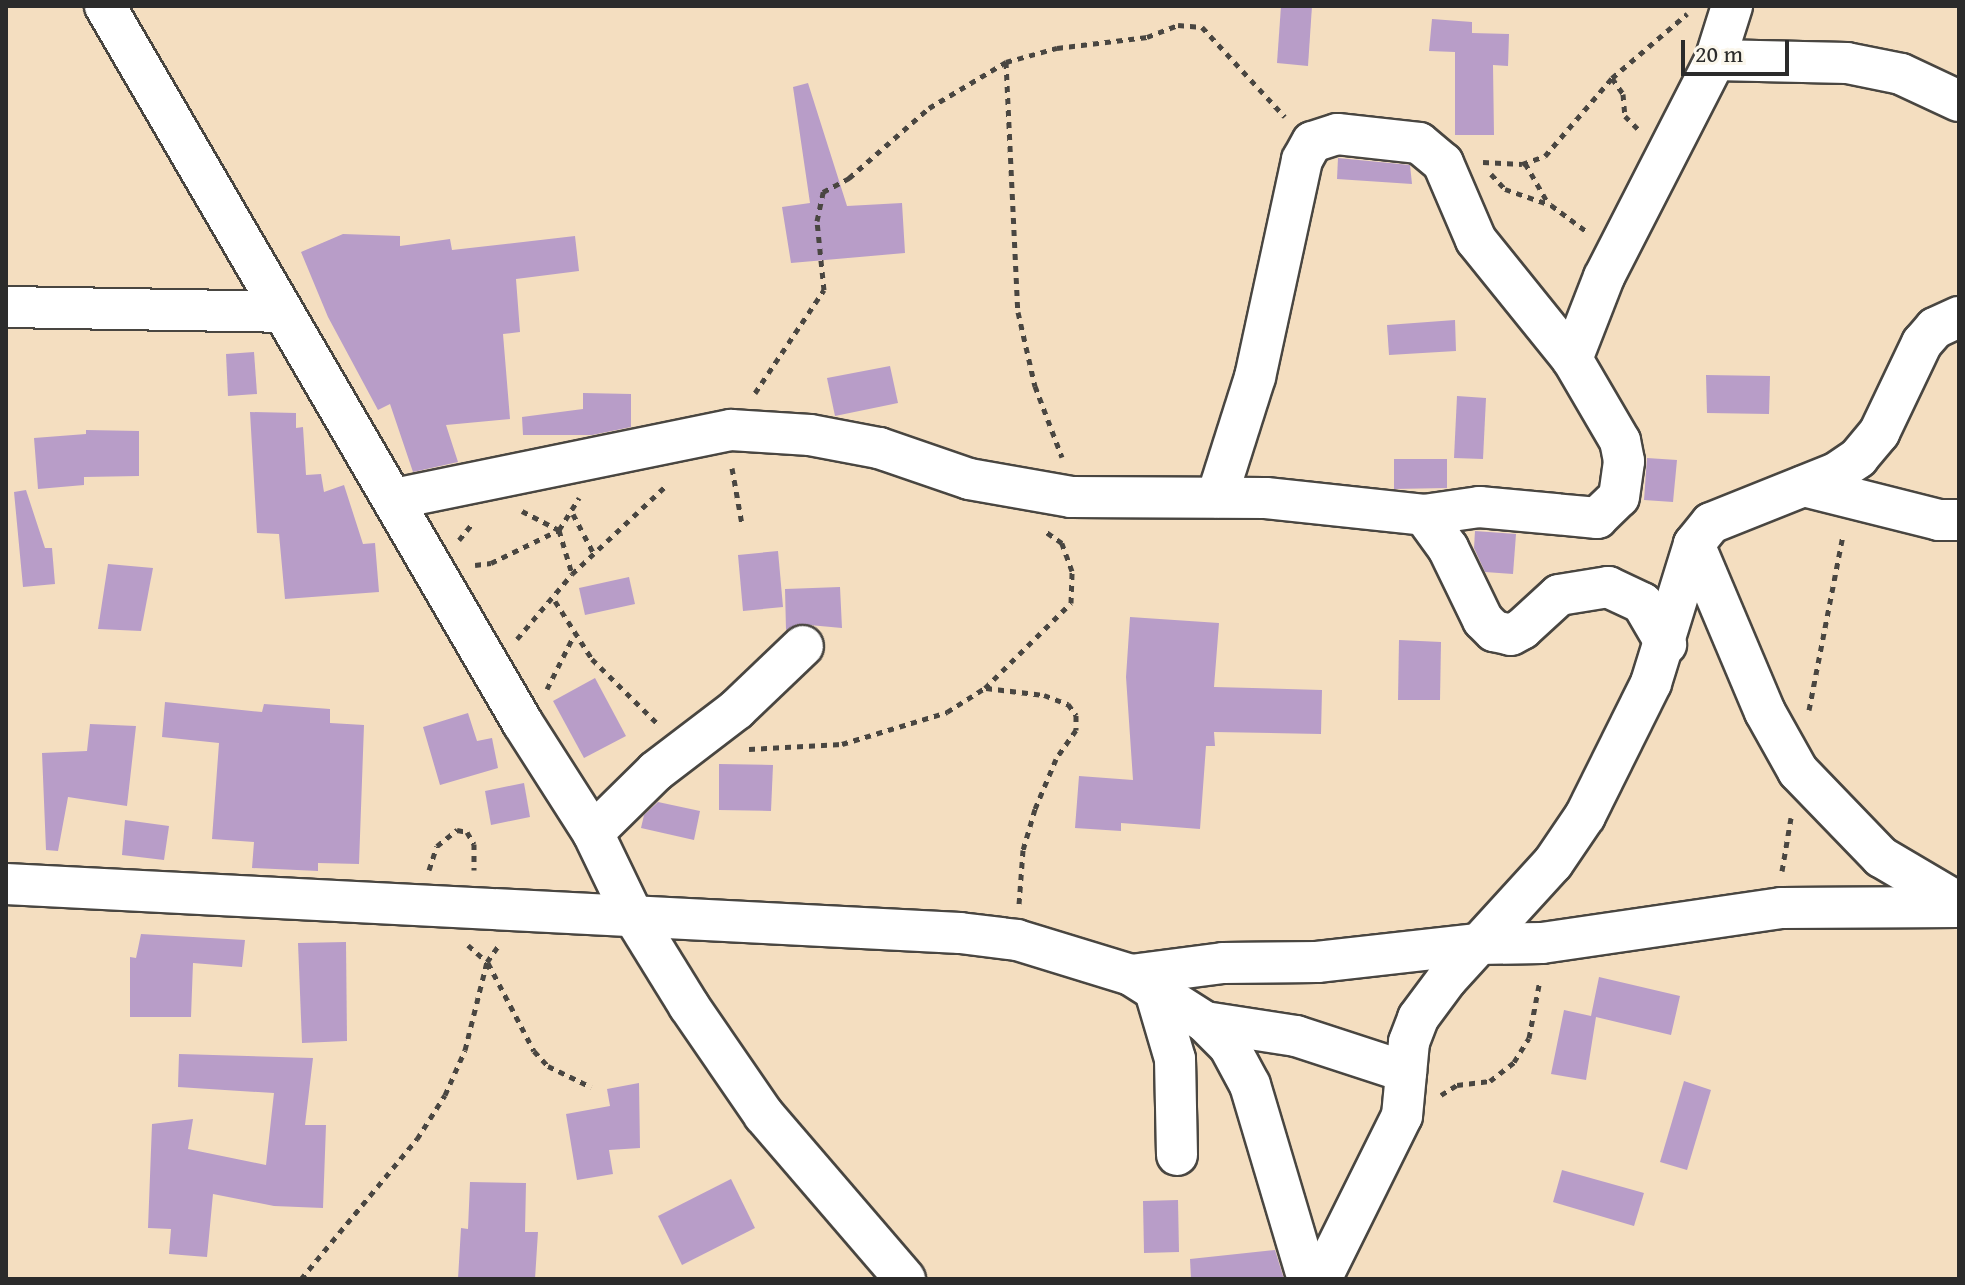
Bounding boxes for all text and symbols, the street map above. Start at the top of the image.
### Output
scale bar [1685,24,1793,74]
text: 20 m [1695,36,1743,71]

